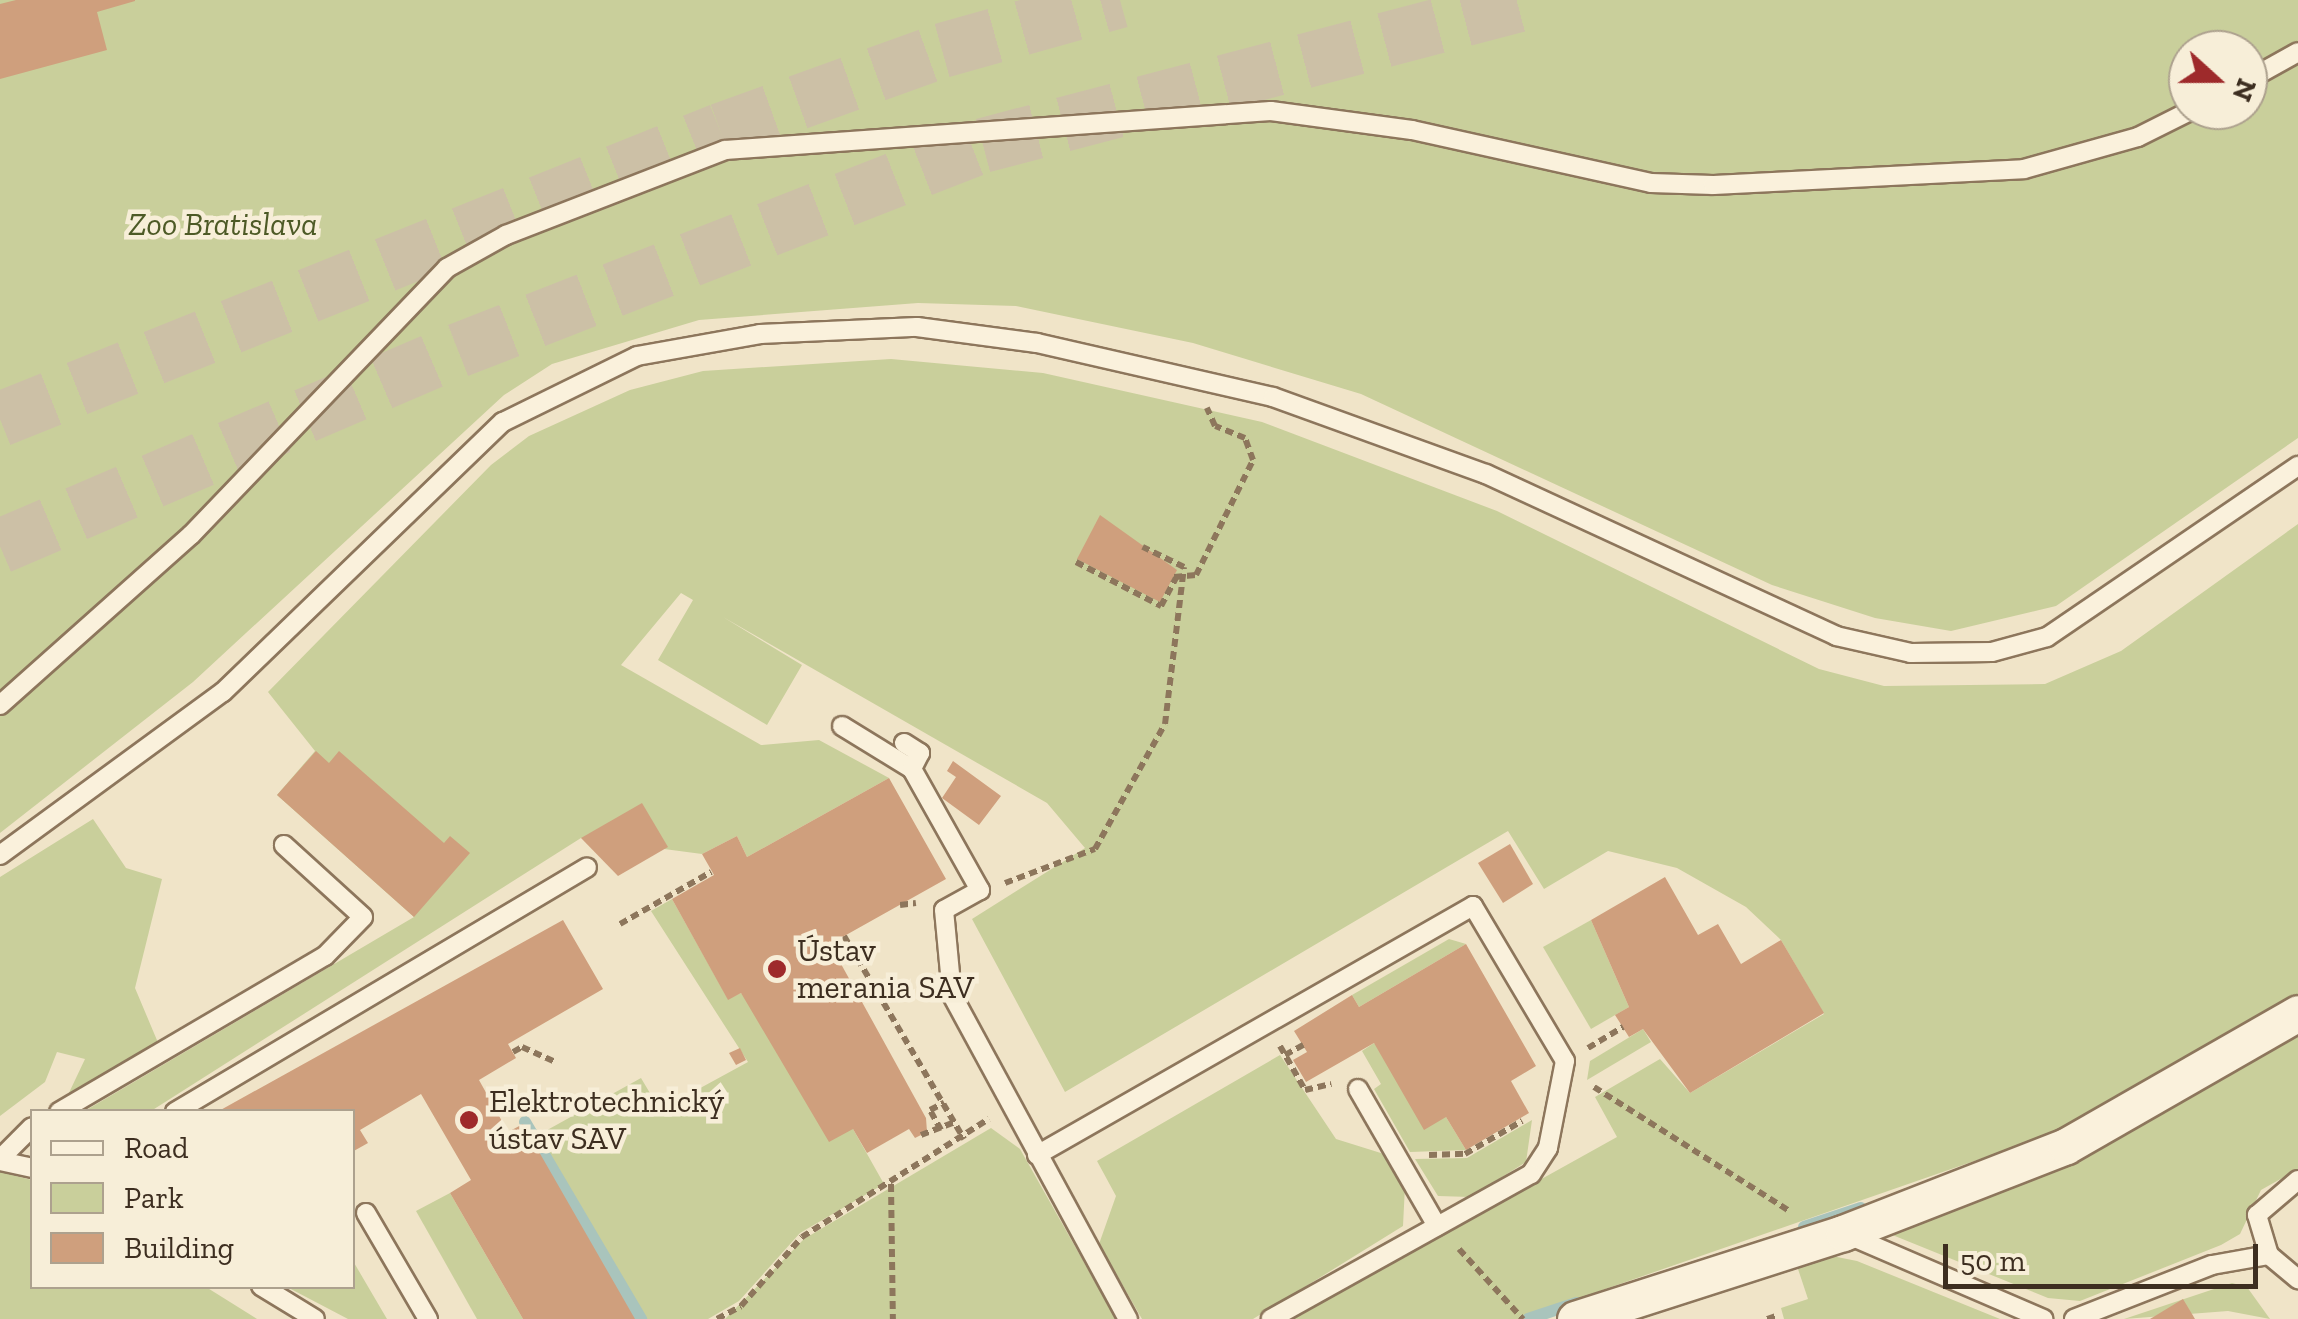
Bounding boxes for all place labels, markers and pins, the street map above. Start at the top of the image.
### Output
place label: Ústav merania SAV [797,932,974,1007]
marker: Ústav merania SAV [766,958,788,980]
place label: Elektrotechnický ústav SAV [489,1083,724,1158]
marker: Elektrotechnický ústav SAV [458,1109,480,1131]

